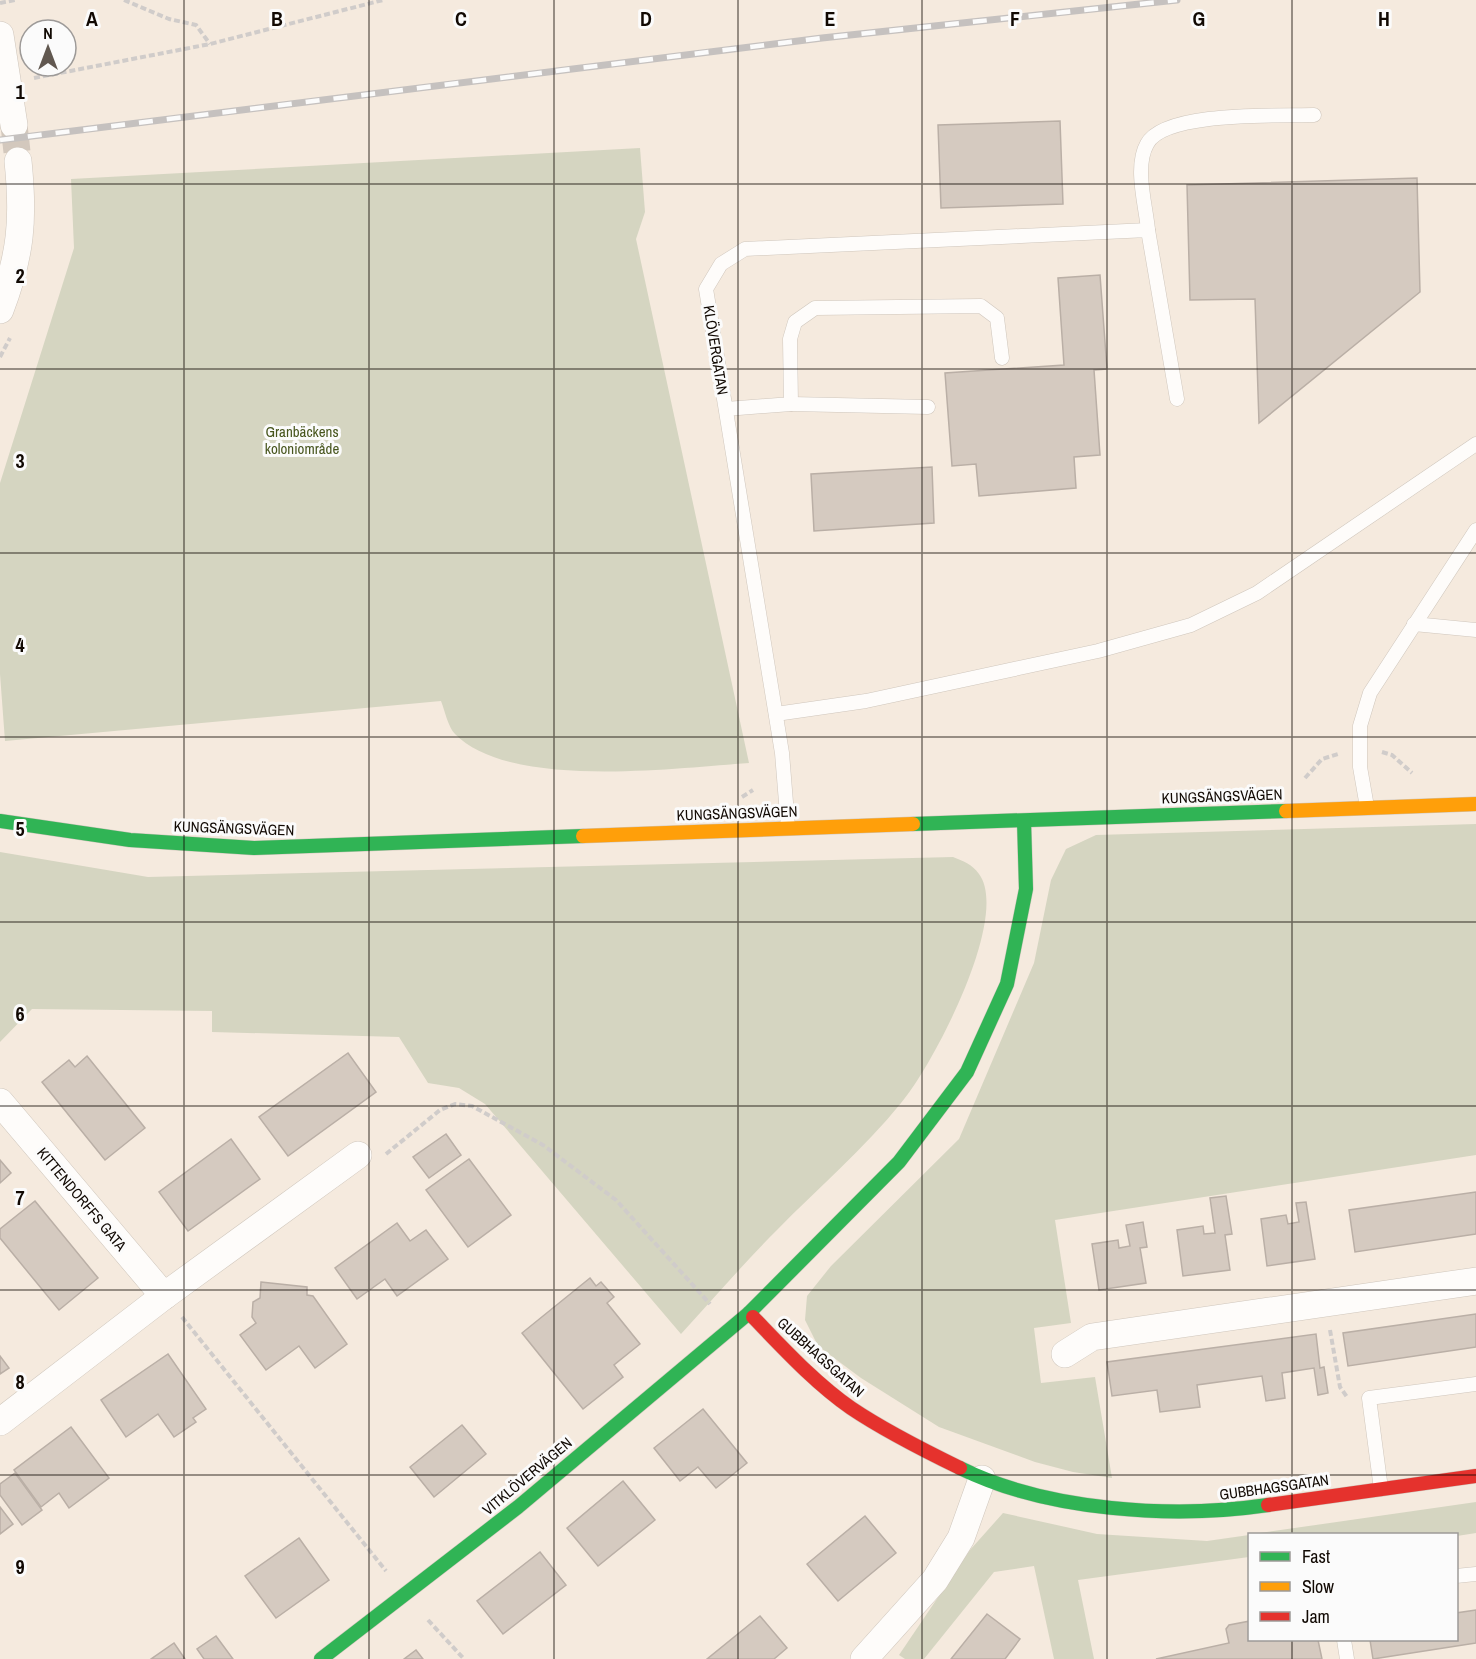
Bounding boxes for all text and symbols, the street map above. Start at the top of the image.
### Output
text: A [86,5,98,32]
text: B [271,5,283,32]
text: C [455,5,467,32]
text: D [640,5,652,32]
text: E [825,5,836,32]
text: F [1010,5,1020,32]
text: G [1193,5,1205,32]
text: H [1378,5,1390,32]
north arrow [18,18,78,78]
text: N [43,22,53,44]
text: 1 [15,78,25,105]
text: 2 [15,262,25,289]
street label: KLÖVERGATAN [699,304,733,396]
park label: Granbäckens koloniområde [265,421,339,459]
text: 3 [15,447,25,474]
text: 4 [15,631,25,658]
street label: KUNGSÄNGSVÄGEN [1161,783,1283,809]
street label: KUNGSÄNGSVÄGEN [676,800,798,826]
text: 5 [15,815,25,842]
street label: KUNGSÄNGSVÄGEN [173,815,295,841]
text: 6 [15,1000,25,1027]
street label: KITTENDORFFS GATA [32,1143,132,1256]
text: 7 [15,1184,25,1211]
street label: GUBBHAGSGATAN [773,1312,869,1402]
text: 8 [15,1368,25,1395]
street label: VITKLÖVERVÄGEN [478,1432,576,1520]
street label: GUBBHAGSGATAN [1218,1469,1330,1505]
legend [1248,1533,1458,1641]
text: Fast [1302,1544,1330,1569]
text: 9 [15,1553,25,1580]
text: Slow [1302,1574,1334,1599]
text: Jam [1302,1604,1330,1629]

